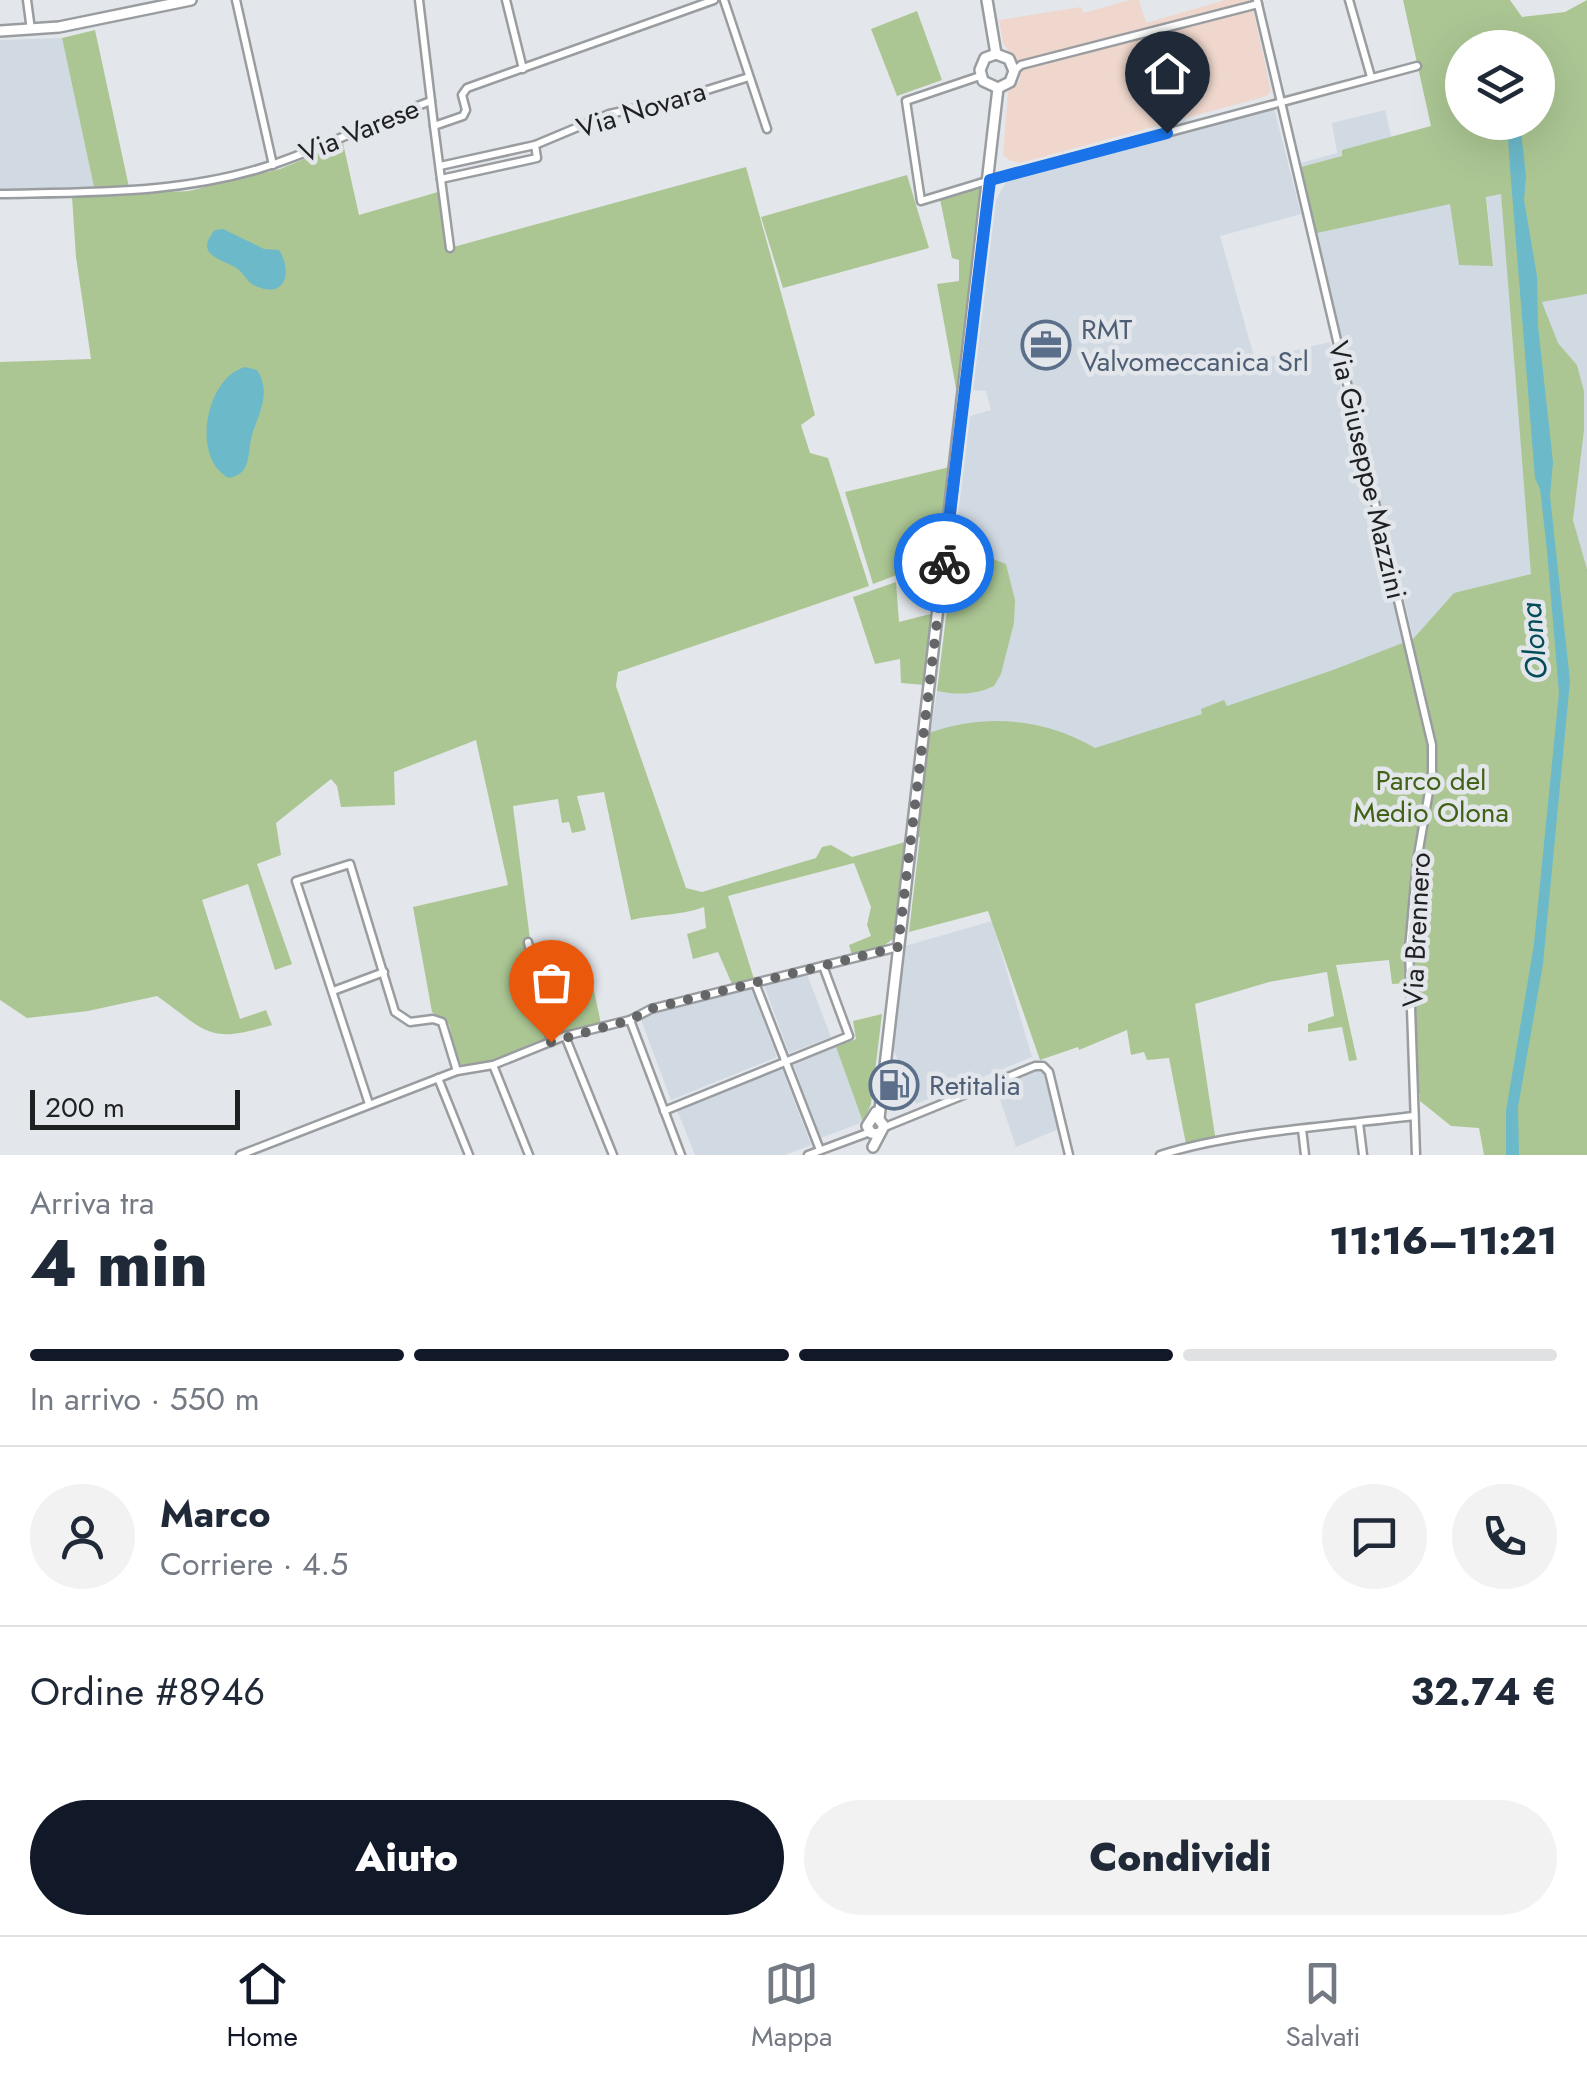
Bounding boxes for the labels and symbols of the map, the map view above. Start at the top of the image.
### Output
pin [1125,31,1210,134]
street label: Via Novara [572,70,711,149]
street label: Via Varese [293,88,425,173]
place label: RMT Valvomeccanica Srl [1081,309,1309,382]
office icon: RMT Valvomeccanica Srl [1020,319,1072,371]
street label: Via Giuseppe Mazzini [1318,337,1417,603]
courier [894,513,994,613]
water label: Olona [1509,600,1558,682]
park label: Parco del Medio Olona [1353,760,1509,833]
street label: Via Brennero [1392,851,1441,1009]
pin [509,940,594,1043]
fuel station icon: Retitalia [868,1059,920,1111]
place label: Retitalia [929,1065,1020,1106]
scale bar [30,1085,240,1130]

